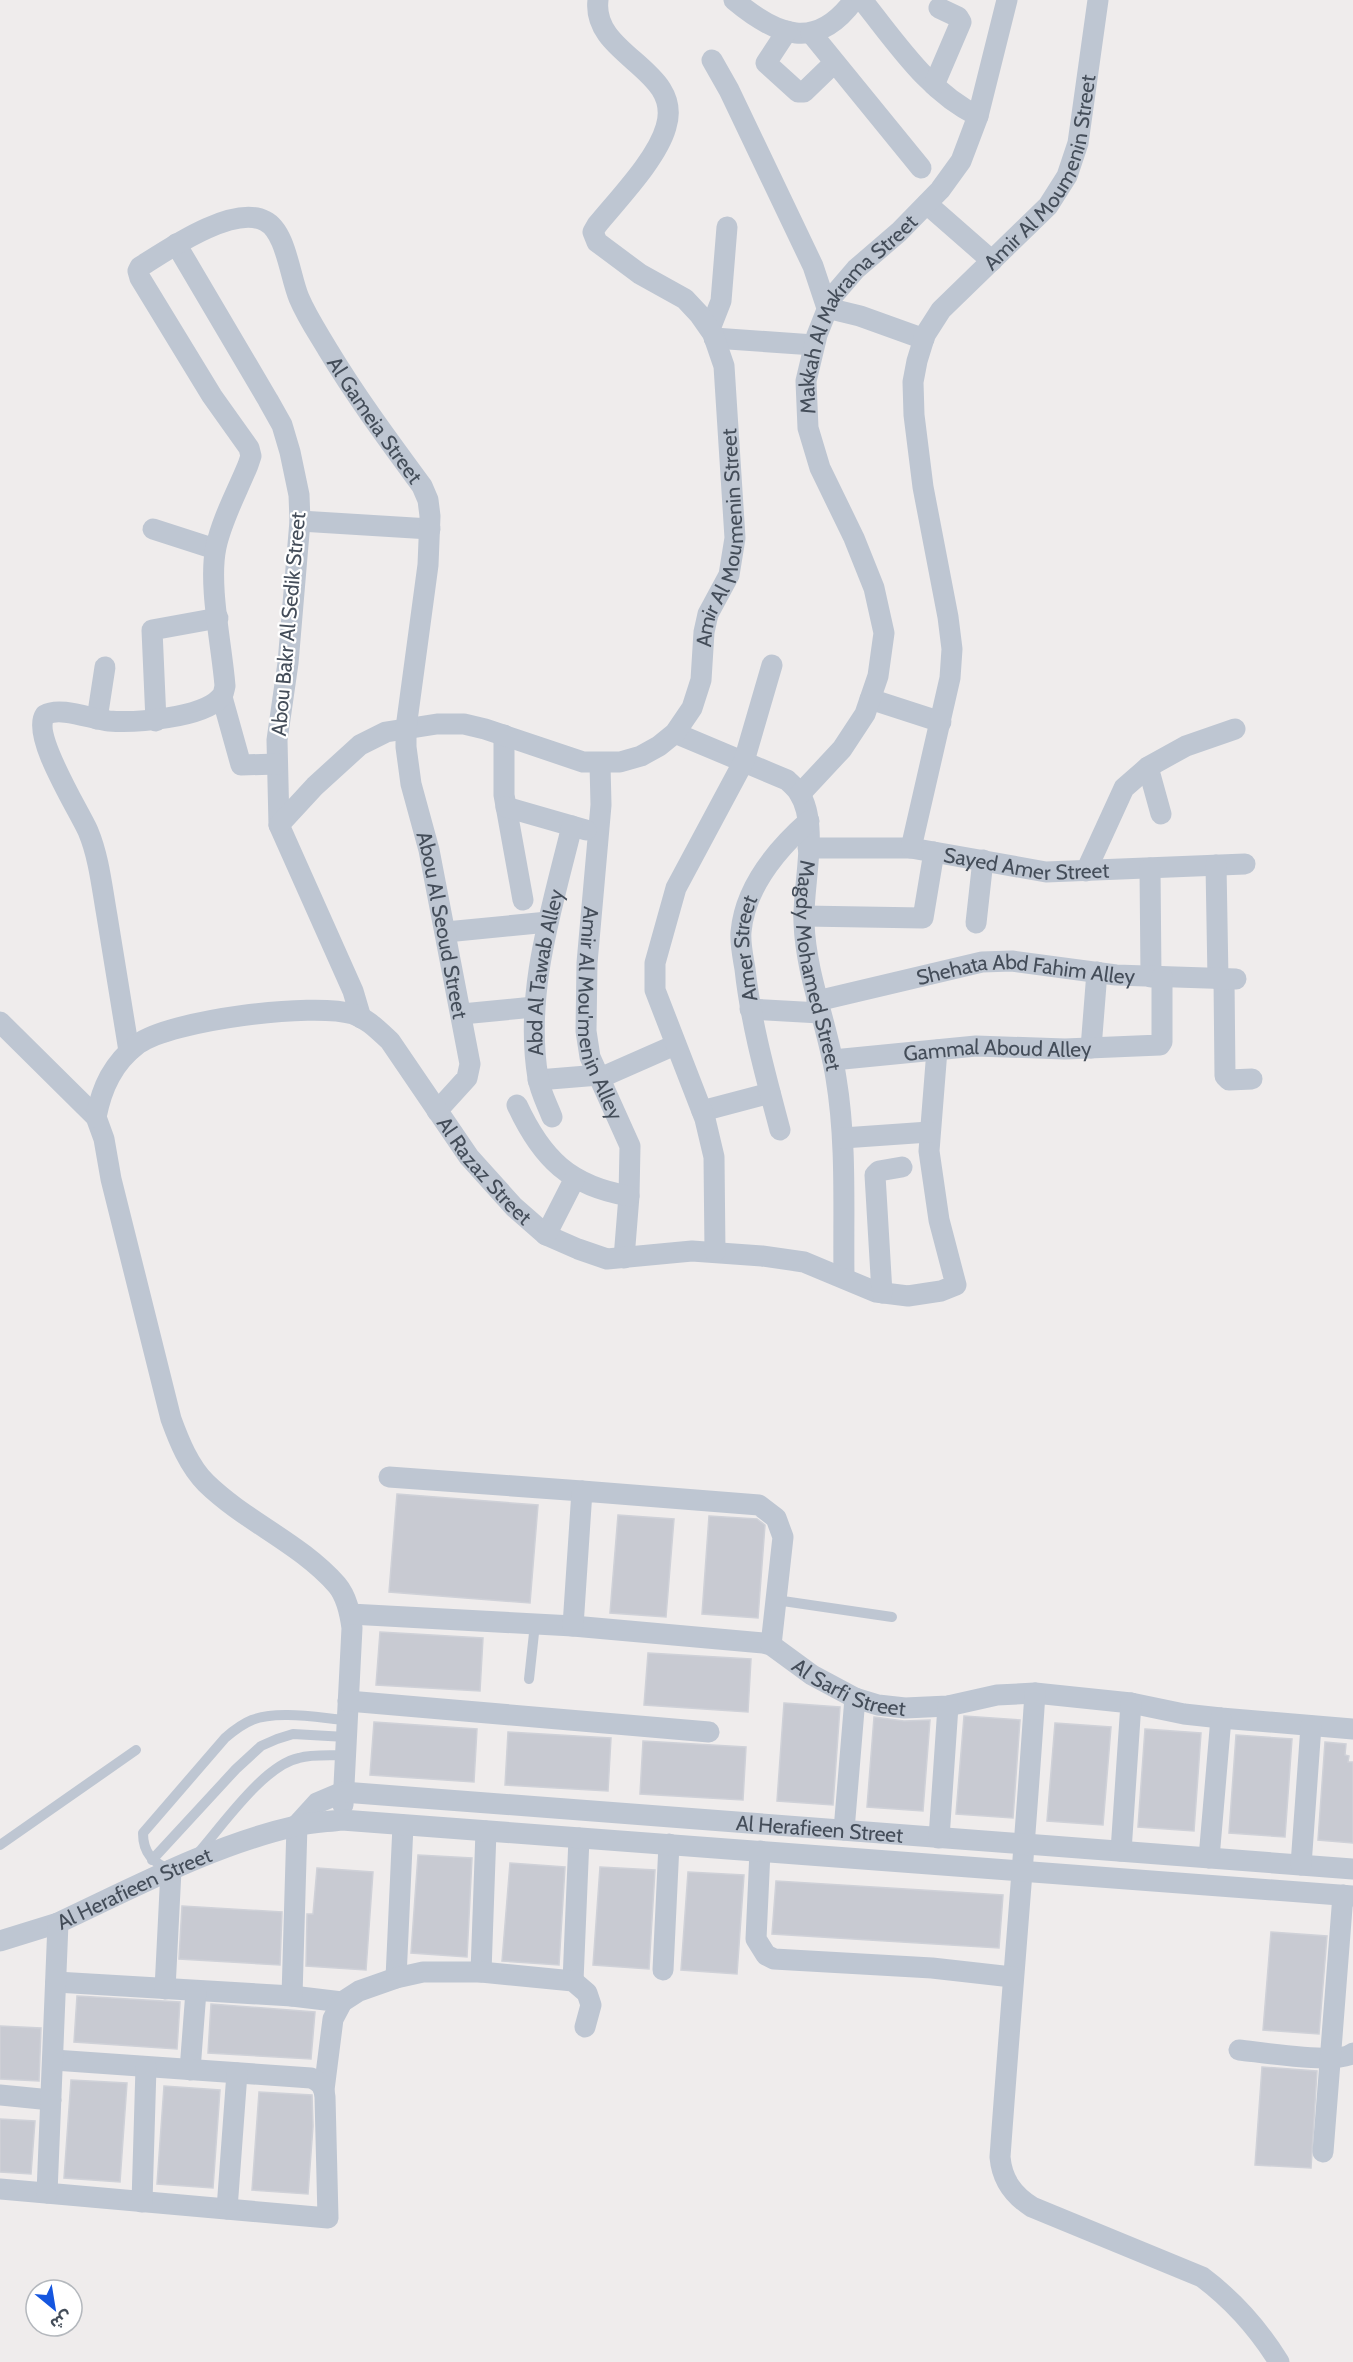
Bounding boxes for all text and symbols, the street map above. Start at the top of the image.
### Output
street label: Amir Al Moumenin Street [978,73,1100,275]
street label: Makkah Al Makrama Street [793,209,922,414]
street label: Al Gameia Street [322,352,428,488]
street label: Amir Al Moumenin Street [691,428,748,648]
street label: Abou Bakr Al Sedik Street [266,511,310,737]
street label: Abou Al Seoud Street [412,828,474,1021]
street label: Sayed Amer Street [942,842,1110,885]
street label: Magdy Mohamed Street [791,859,847,1073]
street label: Abd Al Tawab Alley [522,886,568,1057]
street label: Amer Street [728,891,762,1003]
street label: Amir Al Mou'menin Alley [573,905,629,1124]
street label: Shehata Abd Fahim Alley [914,948,1136,990]
street label: Gammal Aboud Alley [902,1033,1092,1066]
street label: Al Razaz Street [432,1111,537,1229]
street label: Al Sarfi Street [788,1653,907,1721]
street label: Al Herafieen Street [735,1809,904,1847]
street label: Al Herafieen Street [53,1842,215,1934]
north arrow [24,2278,84,2338]
text: ش [47,2307,75,2334]

